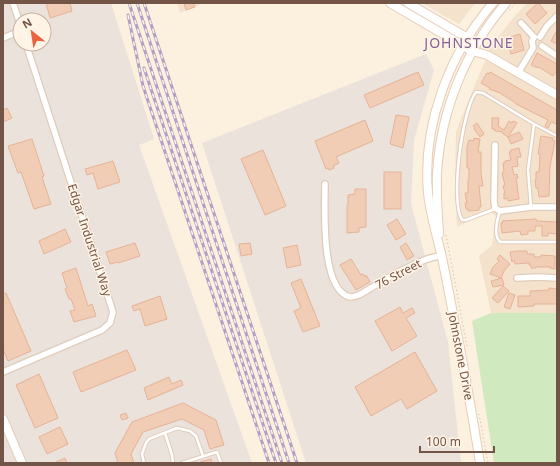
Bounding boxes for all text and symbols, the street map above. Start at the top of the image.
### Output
north arrow [12,12,52,52]
text: N [19,14,34,32]
district label: JOHNSTONE [422,33,514,52]
street label: Edgar Industrial Way [64,182,116,299]
street label: 76 Street [372,254,425,293]
street label: Johnstone Drive [444,309,478,402]
scale bar [420,428,494,454]
text: 100 m [426,433,461,450]

